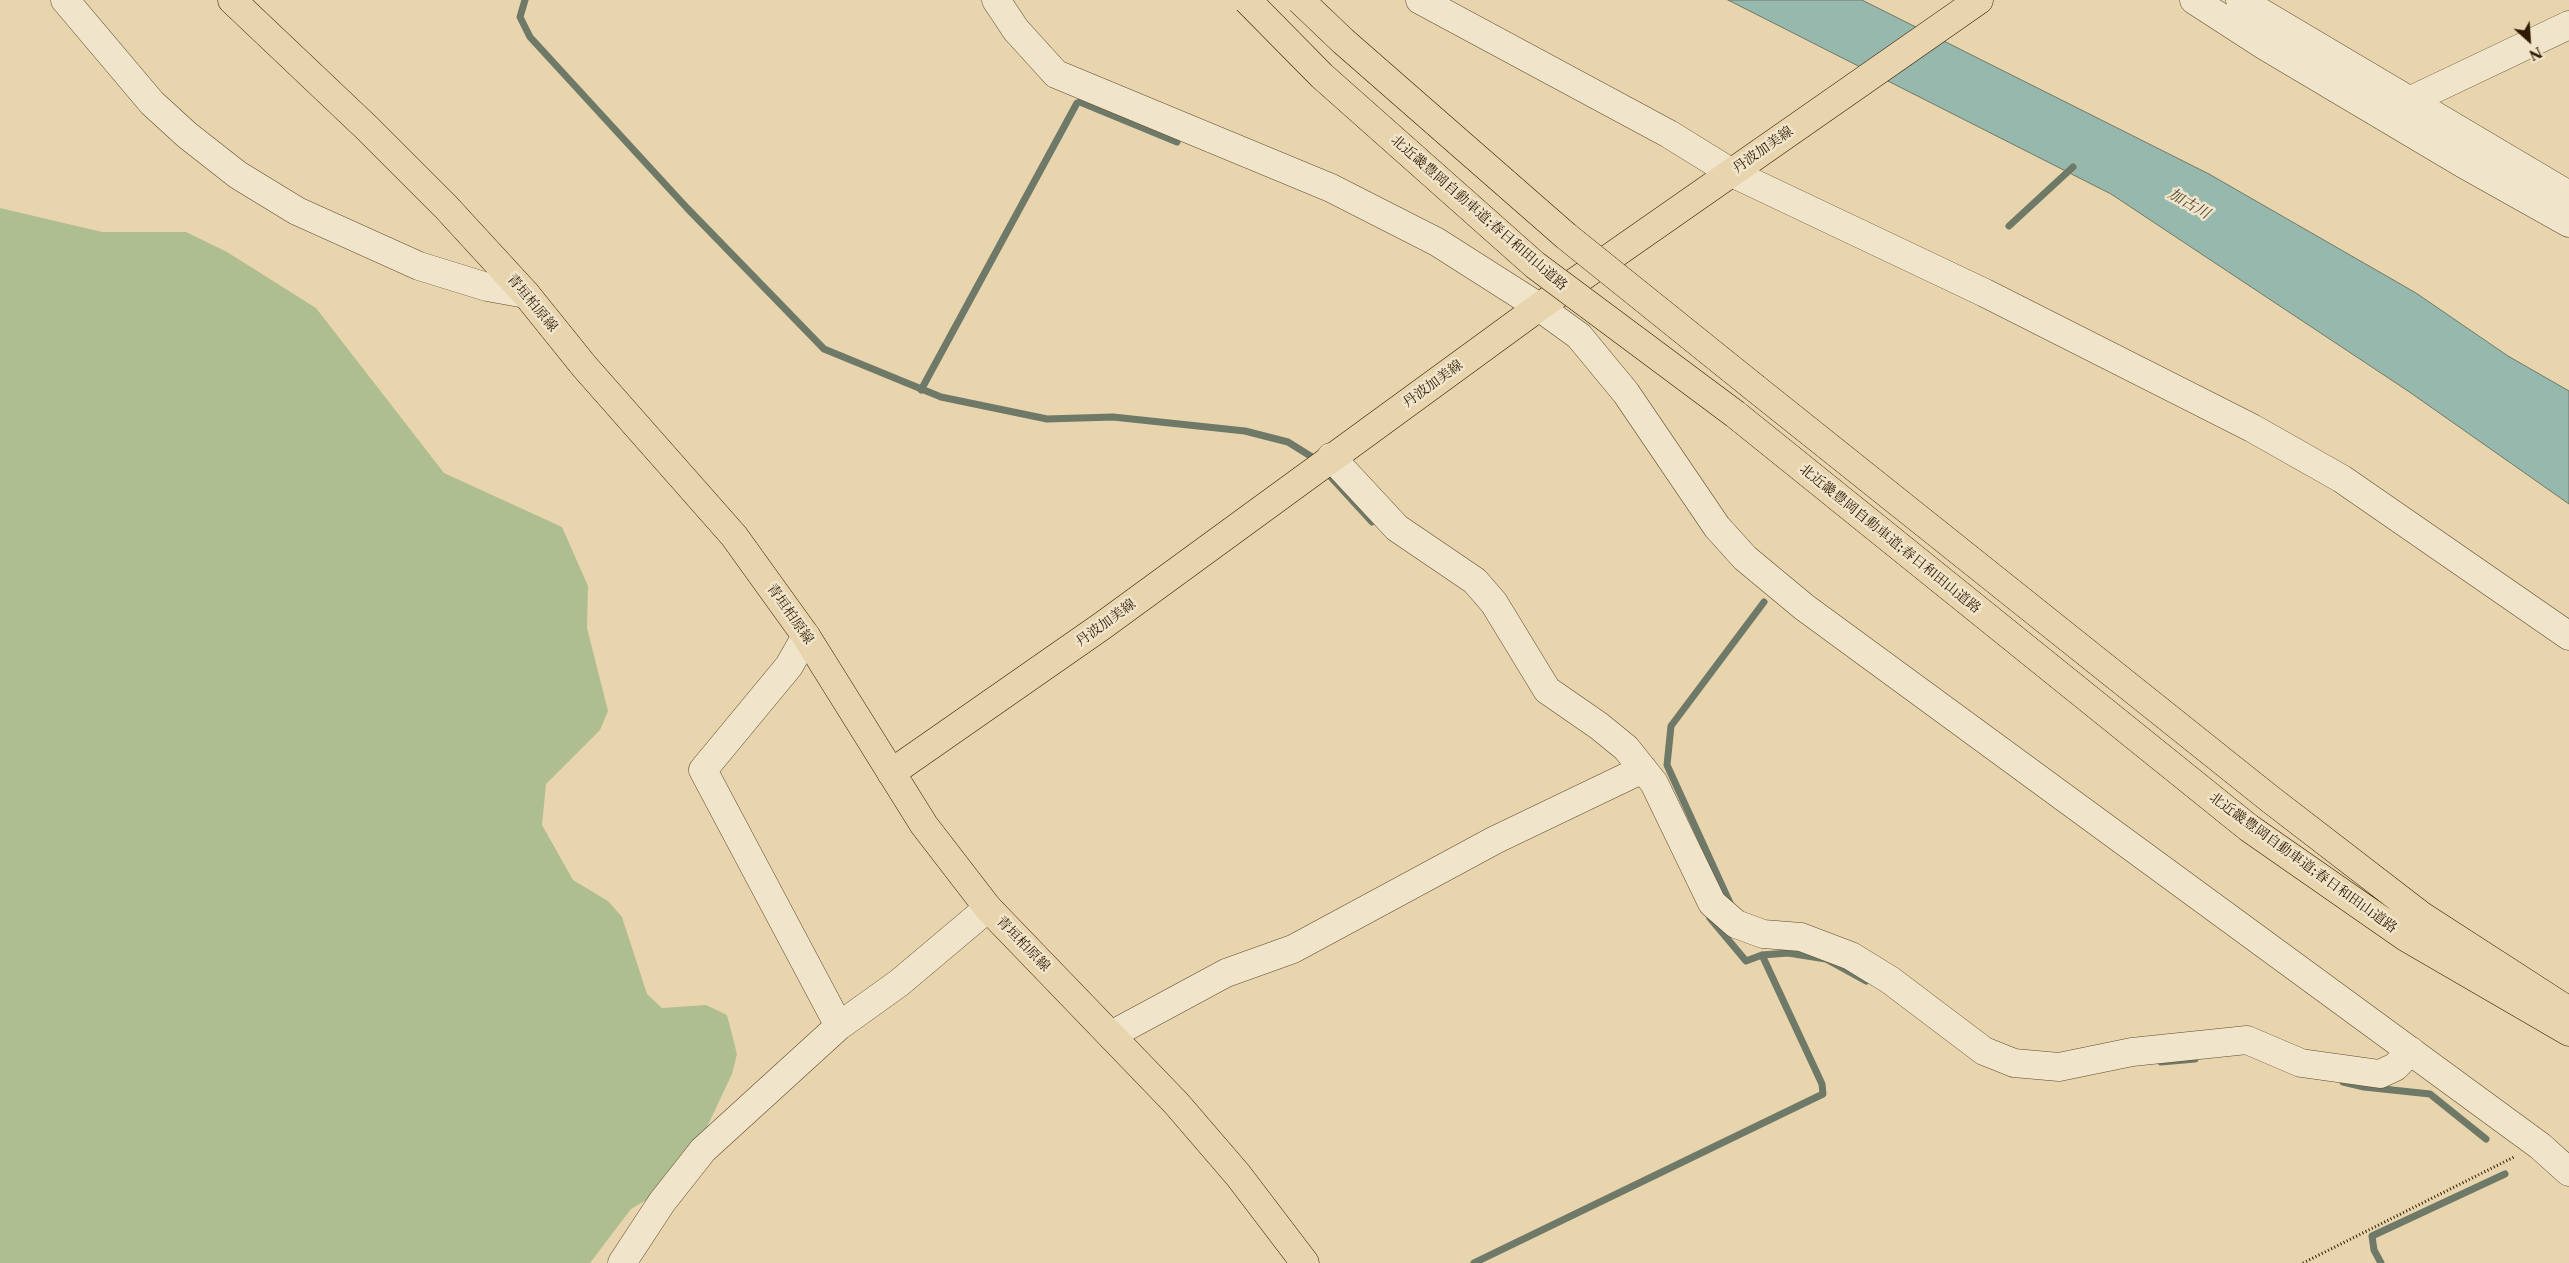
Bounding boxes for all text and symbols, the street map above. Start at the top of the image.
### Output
north arrow [2504,15,2554,65]
text: N [2526,43,2545,64]
street label: 丹波加美線 [1730,123,1796,177]
street label: 北近畿豊岡自動車道;春日和田山道路 [1387,132,1571,294]
water label: 加古川 [2165,185,2213,223]
street label: 青垣柏原線 [503,271,561,335]
street label: 丹波加美線 [1400,357,1466,411]
street label: 北近畿豊岡自動車道;春日和田山道路 [1796,461,1984,617]
street label: 青垣柏原線 [763,581,817,647]
street label: 丹波加美線 [1073,596,1139,650]
street label: 北近畿豊岡自動車道;春日和田山道路 [2206,789,2400,937]
street label: 青垣柏原線 [993,913,1053,975]

